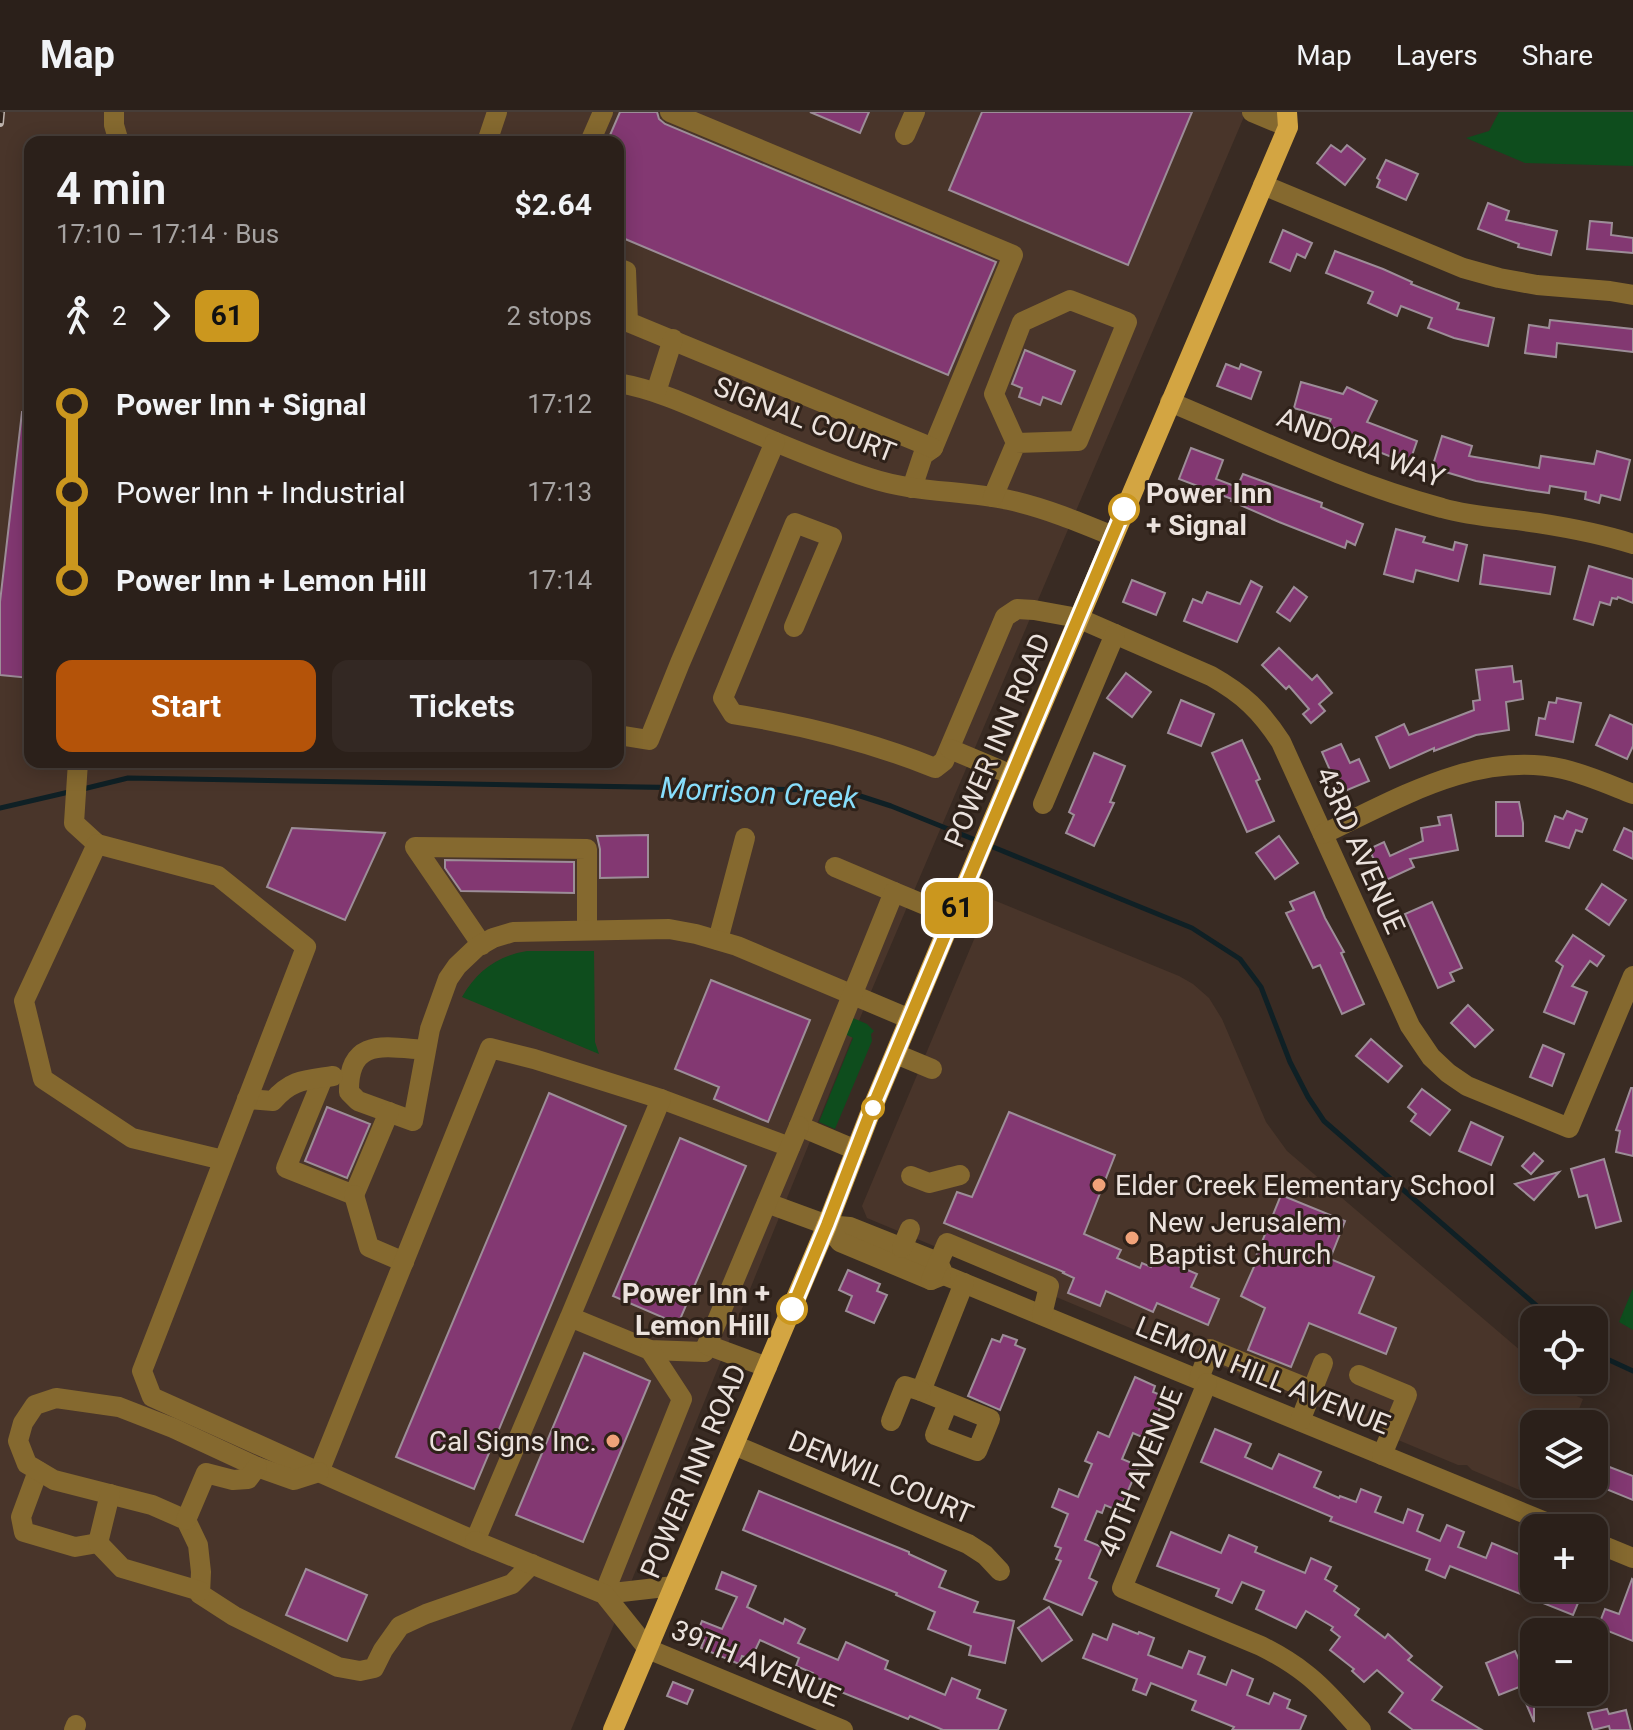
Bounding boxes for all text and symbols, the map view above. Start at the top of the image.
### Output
text: Map [40,33,115,77]
text: Map [1296,39,1352,72]
text: Layers [1396,39,1478,72]
text: Share [1522,39,1593,72]
text: 4 min [56,163,166,215]
text: $2.64 [514,187,592,222]
text: 17:10 – 17:14 · Bus [56,219,279,249]
icon: walk [56,294,100,338]
icon: forward [139,294,183,338]
text: 61 [211,299,243,332]
text: 2 [112,301,127,331]
text: 2 stops [506,301,592,331]
street label: SIGNAL COURT [709,370,901,469]
text: Power Inn + Signal [116,387,367,422]
text: 17:12 [527,389,592,419]
street label: ANDORA WAY [1273,400,1449,495]
text: Power Inn + Industrial [116,475,406,510]
text: 17:13 [527,477,592,507]
place label: Power Inn + Signal [1146,477,1272,542]
marker: Power Inn + Signal [1109,494,1139,524]
text: Power Inn + Lemon Hill [116,563,427,598]
text: 17:14 [527,565,592,595]
street label: POWER INN ROAD [937,628,1057,852]
button: Start [56,660,316,752]
button: Tickets [332,660,592,752]
street label: 43RD AVENUE [1309,762,1412,939]
water label: Morrison Creek [659,770,860,815]
line badge: 61 [921,882,993,934]
text: 61 [941,891,973,924]
unlabelled marker [862,1097,884,1119]
place label: Elder Creek Elementary School [1115,1169,1495,1202]
marker: Elder Creek Elementary School [1090,1176,1108,1194]
place label: New Jerusalem Baptist Church [1148,1206,1342,1271]
marker: New Jerusalem Baptist Church [1123,1229,1141,1247]
place label: Power Inn + Lemon Hill [622,1277,770,1342]
marker: Power Inn + Lemon Hill [777,1294,807,1324]
map controls [1520,1306,1608,1706]
button: locate [1520,1306,1608,1394]
street label: LEMON HILL AVENUE [1131,1309,1395,1442]
street label: POWER INN ROAD [633,1359,753,1583]
street label: 40TH AVENUE [1091,1383,1189,1562]
button: layers [1520,1410,1608,1498]
street label: DENWIL COURT [784,1424,978,1531]
place label: Cal Signs Inc. [429,1425,597,1458]
marker: Cal Signs Inc. [604,1432,622,1450]
button: + [1520,1514,1608,1602]
street label: 39TH AVENUE [667,1613,845,1714]
button: − [1520,1618,1608,1706]

